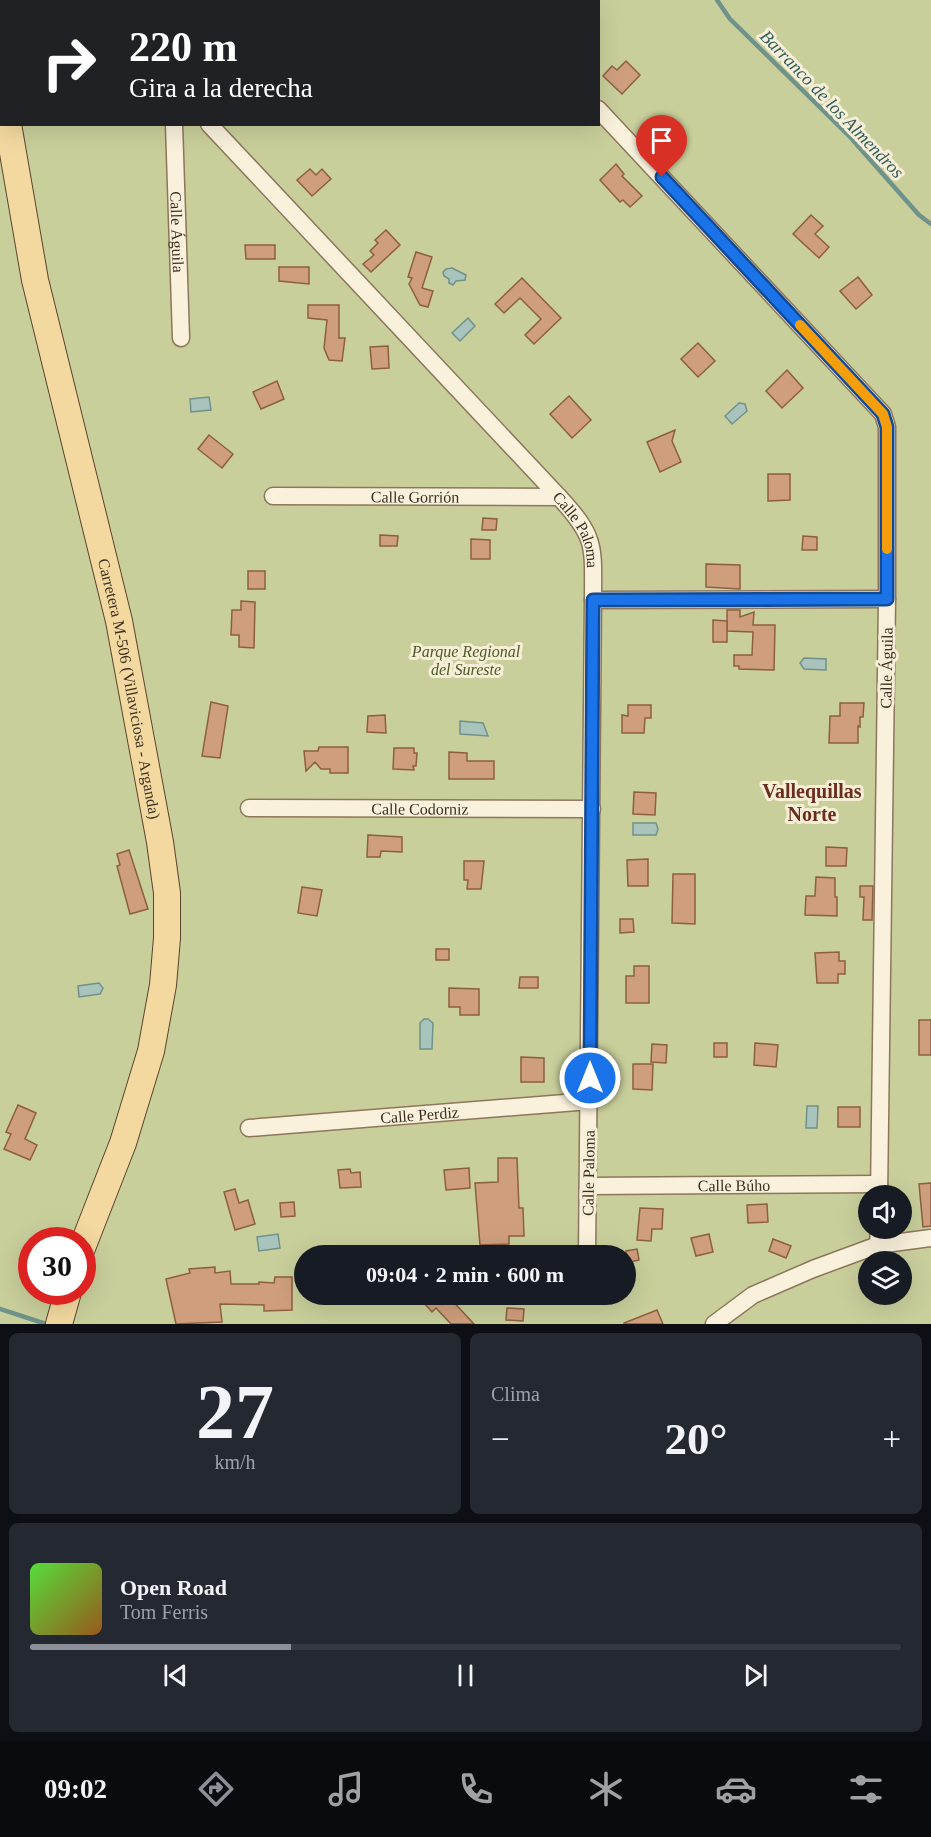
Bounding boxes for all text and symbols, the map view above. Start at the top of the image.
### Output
icon: right [30,24,108,102]
text: 220 m [129,24,238,70]
water label: Barranco de los Almendros [756,26,908,182]
text: Gira a la derecha [129,73,313,103]
pin [636,115,687,177]
icon: arrive [645,124,678,157]
street label: Calle Águila [167,191,187,273]
street label: Calle Gorrión [371,488,459,506]
street label: Calle Paloma [549,488,601,568]
street label: Carretera M-506 (Villaviciosa - Arganda) [95,557,164,821]
street label: Calle Águila [876,627,897,709]
park label: Parque Regional del Sureste [411,643,521,678]
district label: Vallequillas Norte [762,780,862,825]
street label: Calle Codorniz [371,800,469,818]
position arrow [558,1046,622,1110]
street label: Calle Perdiz [380,1103,459,1127]
street label: Calle Paloma [579,1130,598,1216]
street label: Calle Búho [698,1177,770,1194]
map controls [858,1185,912,1305]
button: sound [858,1185,912,1239]
speed limit sign: 30 [18,1227,96,1305]
button: layers [858,1251,912,1305]
text: 09:04 · 2 min · 600 m [366,1262,564,1287]
text: 27 [196,1368,274,1455]
text: Clima [491,1383,540,1405]
text: 20° [665,1414,728,1464]
text: − [491,1421,510,1457]
text: + [882,1421,901,1457]
text: km/h [214,1451,256,1473]
text: Open Road [120,1575,227,1600]
text: Tom Ferris [120,1601,208,1623]
icon: previous [159,1659,192,1692]
icon: pause [449,1659,482,1692]
icon: next [739,1659,772,1692]
icon: directions [195,1768,237,1810]
icon: music [325,1768,367,1810]
icon: phone [455,1768,497,1810]
icon: climate [585,1768,627,1810]
icon: car [715,1768,757,1810]
icon: filters [845,1768,887,1810]
text: 09:02 [44,1774,107,1804]

